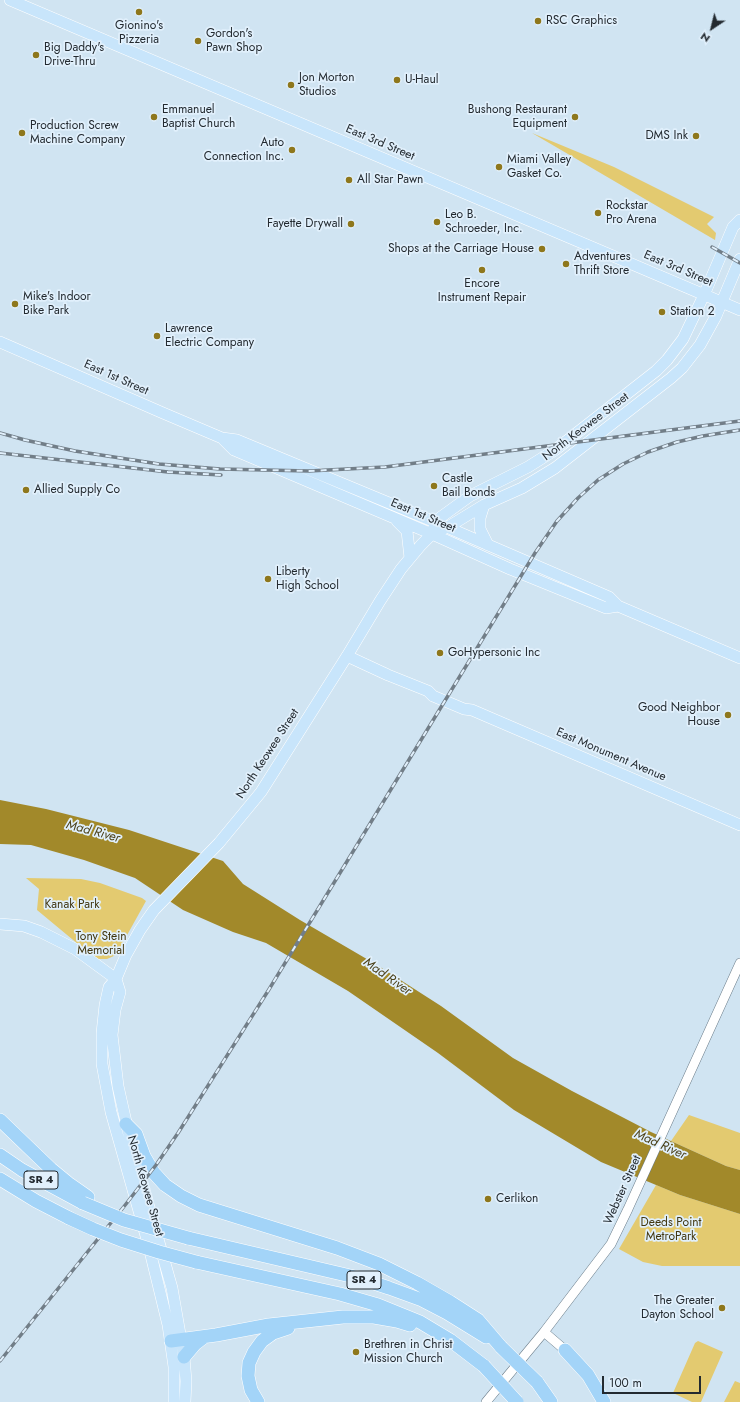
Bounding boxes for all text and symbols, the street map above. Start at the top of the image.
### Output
marker: Gionino's Pizzeria [134,7,144,17]
north arrow [692,8,732,48]
place label: RSC Graphics [546,14,617,28]
marker: RSC Graphics [533,16,543,26]
place label: Gionino's Pizzeria [115,19,163,47]
place label: Gordon's Pawn Shop [206,27,262,55]
text: N [697,29,713,47]
marker: Gordon's Pawn Shop [193,36,203,46]
place label: Big Daddy's Drive-Thru [44,41,104,69]
marker: Big Daddy's Drive-Thru [31,50,41,60]
place label: Jon Morton Studios [299,71,354,99]
place label: U-Haul [405,73,438,87]
marker: U-Haul [392,75,402,85]
marker: Jon Morton Studios [286,80,296,90]
place label: Emmanuel Baptist Church [162,103,235,131]
place label: Bushong Restaurant Equipment [468,103,567,131]
marker: Emmanuel Baptist Church [149,112,159,122]
marker: Bushong Restaurant Equipment [570,112,580,122]
place label: Production Screw Machine Company [30,119,125,147]
street label: East 3rd Street [343,122,417,164]
marker: Production Screw Machine Company [17,128,27,138]
place label: DMS Ink [645,129,688,143]
marker: DMS Ink [691,131,701,141]
place label: Auto Connection Inc. [204,136,284,164]
marker: Auto Connection Inc. [287,145,297,155]
place label: Miami Valley Gasket Co. [507,153,571,181]
marker: Miami Valley Gasket Co. [494,162,504,172]
place label: All Star Pawn [357,173,423,187]
marker: All Star Pawn [344,175,354,185]
place label: Rockstar Pro Arena [606,199,657,227]
place label: Leo B. Schroeder, Inc. [445,208,523,236]
marker: Rockstar Pro Arena [593,208,603,218]
place label: Fayette Drywall [267,217,343,231]
marker: Leo B. Schroeder, Inc. [432,217,442,227]
marker: Fayette Drywall [346,219,356,229]
place label: Shops at the Carriage House [388,242,534,256]
marker: Shops at the Carriage House [537,244,547,254]
street label: East 3rd Street [641,248,715,290]
place label: Adventures Thrift Store [574,250,630,278]
marker: Adventures Thrift Store [561,259,571,269]
marker: Encore Instrument Repair [477,265,487,275]
place label: Encore Instrument Repair [438,277,526,305]
place label: Mike's Indoor Bike Park [23,290,91,318]
marker: Mike's Indoor Bike Park [10,299,20,309]
place label: Station 2 [670,305,715,319]
marker: Station 2 [657,307,667,317]
place label: Lawrence Electric Company [165,322,254,350]
marker: Lawrence Electric Company [152,331,162,341]
street label: East 1st Street [82,357,150,399]
street label: North Keowee Street [540,390,632,464]
place label: Castle Bail Bonds [442,472,495,500]
marker: Castle Bail Bonds [429,481,439,491]
place label: Allied Supply Co [34,483,120,497]
marker: Allied Supply Co [21,485,31,495]
street label: East 1st Street [388,496,458,536]
place label: Liberty High School [276,565,339,593]
marker: Liberty High School [263,574,273,584]
place label: GoHypersonic Inc [448,646,540,660]
marker: GoHypersonic Inc [435,648,445,658]
place label: Good Neighbor House [638,701,720,729]
street label: North Keowee Street [234,706,302,802]
marker: Good Neighbor House [723,710,733,720]
street label: East Monument Avenue [554,725,668,785]
water label: Mad River [64,817,122,847]
park label: Kanak Park [45,898,99,912]
park label: Tony Stein Memorial [75,930,127,958]
water label: Mad River [360,955,414,999]
water label: Mad River [632,1127,688,1163]
street label: North Keowee Street [124,1134,166,1238]
street label: Webster Street [601,1153,645,1227]
road number: SR 4 [24,1171,58,1189]
place label: Cerlikon [496,1192,538,1206]
marker: Cerlikon [483,1194,493,1204]
park label: Deeds Point MetroPark [641,1216,701,1244]
road number: SR 4 [347,1271,381,1289]
place label: The Greater Dayton School [641,1294,714,1322]
marker: The Greater Dayton School [717,1303,727,1313]
place label: Brethren in Christ Mission Church [364,1338,452,1366]
marker: Brethren in Christ Mission Church [351,1347,361,1357]
scale bar [604,1368,703,1394]
text: 100 m [609,1374,642,1392]

